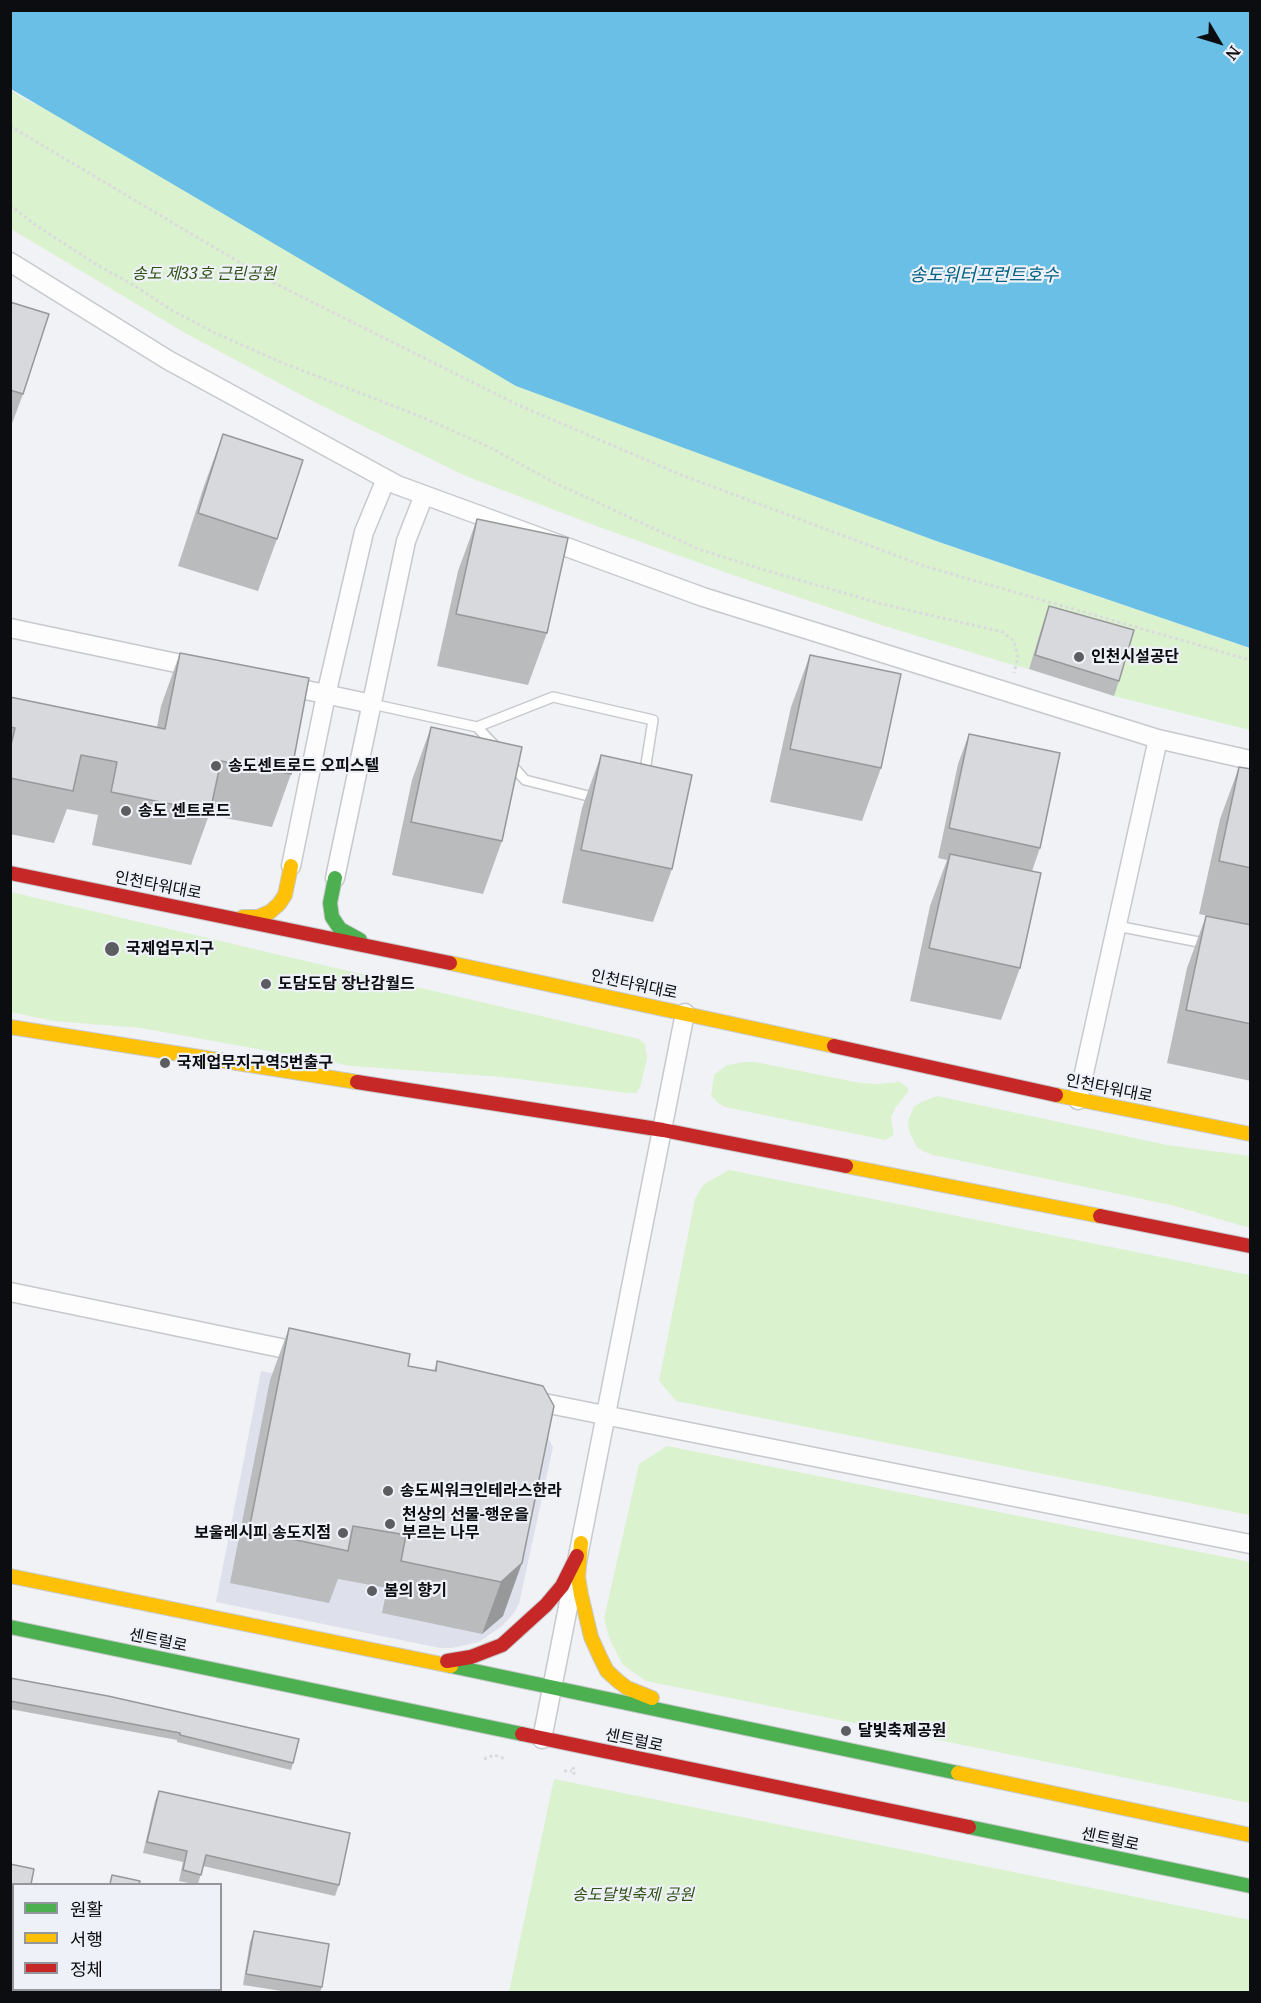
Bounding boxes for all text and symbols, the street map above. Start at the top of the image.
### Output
north arrow [1189,12,1249,72]
text: N [1221,41,1246,65]
park label: 송도 제33호 근린공원 [132,264,276,284]
water label: 송도워터프런트호수 [909,265,1059,287]
place label: 인천시설공단 [1091,647,1179,667]
marker: 인천시설공단 [1072,650,1086,664]
place label: 송도센트로드 오피스텔 [228,756,379,776]
marker: 송도센트로드 오피스텔 [209,759,223,773]
place label: 송도 센트로드 [138,801,230,821]
marker: 송도 센트로드 [119,804,133,818]
street label: 인천타워대로 [113,868,203,904]
place label: 국제업무지구 [126,939,214,959]
marker: 국제업무지구 [103,940,121,958]
street label: 인천타워대로 [589,966,679,1004]
place label: 도담도담 장난감월드 [278,974,415,994]
marker: 도담도담 장난감월드 [259,977,273,991]
place label: 국제업무지구역5번출구 [177,1053,333,1073]
marker: 국제업무지구역5번출구 [158,1056,172,1070]
street label: 인천타워대로 [1064,1071,1154,1107]
place label: 송도씨워크인테라스한라 [400,1481,562,1501]
marker: 송도씨워크인테라스한라 [381,1484,395,1498]
place label: 천상의 선물-행운을 부르는 나무 [402,1505,529,1543]
marker: 천상의 선물-행운을 부르는 나무 [383,1517,397,1531]
place label: 보울레시피 송도지점 [194,1523,331,1543]
marker: 보울레시피 송도지점 [336,1526,350,1540]
place label: 봄의 향기 [384,1581,447,1601]
marker: 봄의 향기 [365,1584,379,1598]
street label: 센트럴로 [127,1625,189,1657]
place label: 달빛축제공원 [858,1721,946,1741]
marker: 달빛축제공원 [839,1724,853,1738]
street label: 센트럴로 [603,1725,665,1757]
street label: 센트럴로 [1079,1824,1141,1856]
legend [12,1883,222,1991]
park label: 송도달빛축제 공원 [572,1885,694,1905]
text: 원활 [70,1897,103,1921]
text: 서행 [70,1927,103,1951]
text: 정체 [70,1957,103,1981]

